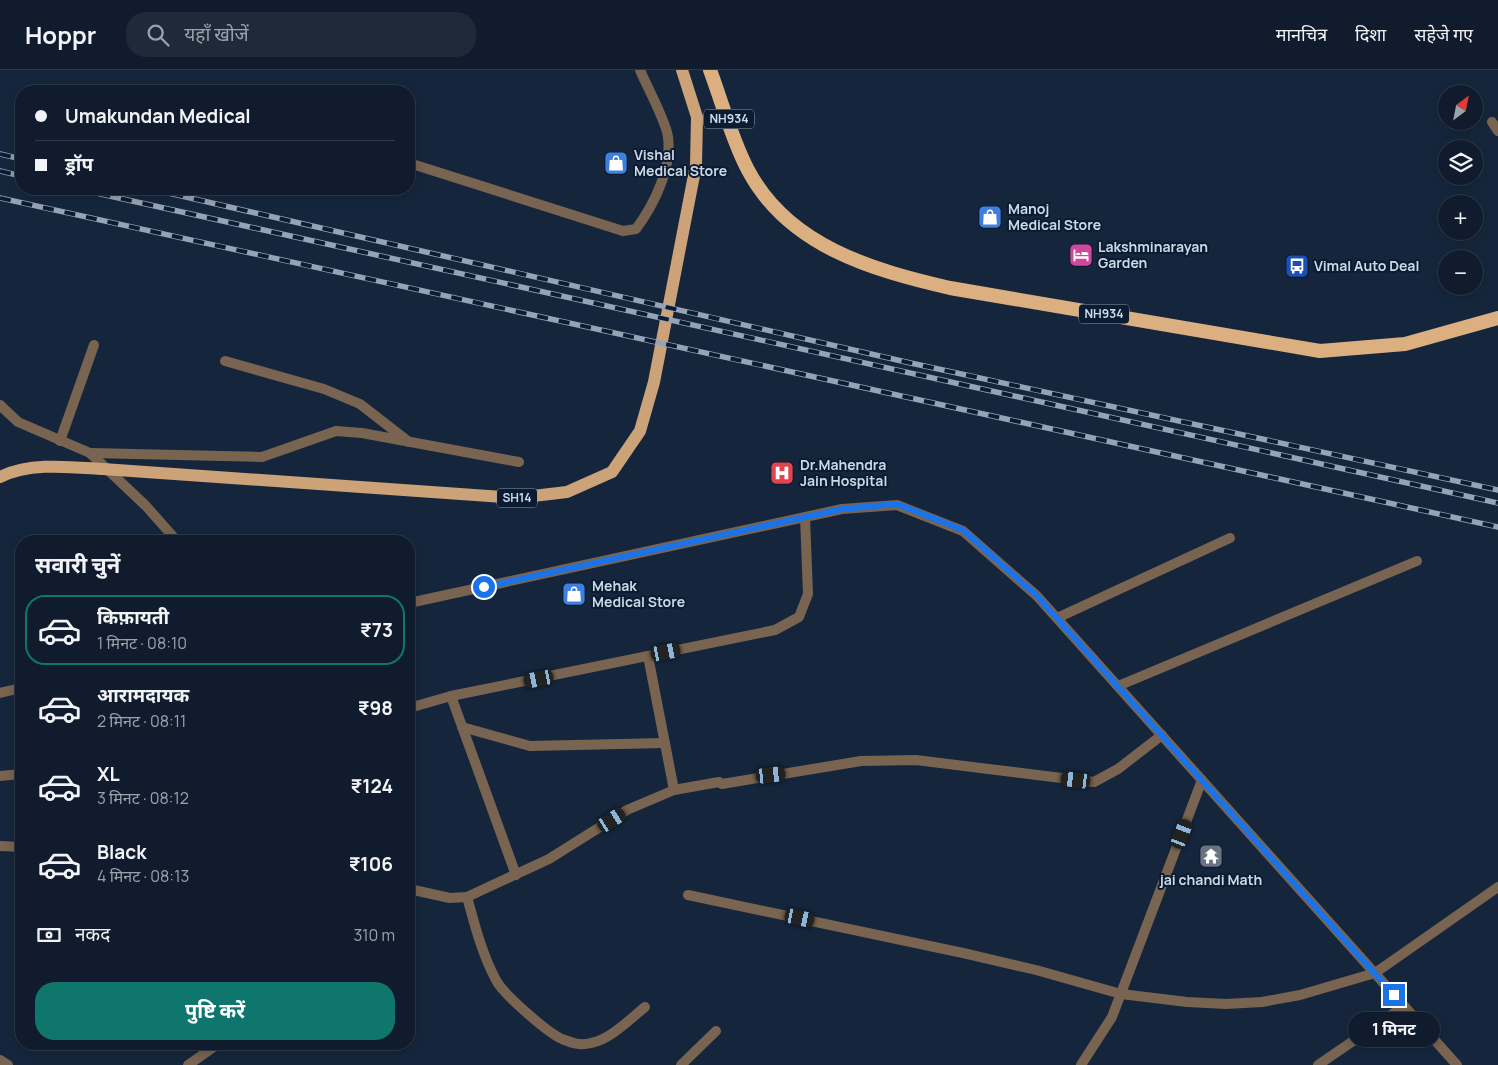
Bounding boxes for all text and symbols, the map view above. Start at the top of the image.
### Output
search box [126,12,476,57]
text: Hoppr [25,18,96,51]
icon: search [144,21,172,49]
text: यहाँ खोजें [184,21,249,47]
text: मानचित्र [1276,22,1327,46]
text: दिशा [1355,22,1386,46]
text: सहेजे गए [1414,22,1473,46]
north arrow [1438,85,1482,130]
map controls [1438,85,1483,295]
text: Umakundan Medical [65,103,251,129]
road number: NH934 [704,110,754,129]
button: layers [1438,140,1483,185]
place label: Vishal Medical Store [634,145,727,180]
shop icon: Vishal Medical Store [603,150,629,176]
text: ड्रॉप [65,151,93,177]
button: + [1438,195,1483,240]
place label: Manoj Medical Store [1008,199,1101,234]
shop icon: Manoj Medical Store [977,204,1003,230]
place label: Lakshminarayan Garden [1098,237,1208,272]
hotel icon: Lakshminarayan Garden [1068,242,1094,268]
button: − [1438,250,1483,295]
bus stop icon: Vimal Auto Deal [1284,253,1310,279]
place label: Vimal Auto Deal [1314,256,1419,275]
road number: NH934 [1079,304,1129,323]
place label: Dr.Mahendra Jain Hospital [800,455,887,490]
hospital icon: Dr.Mahendra Jain Hospital [769,460,795,486]
road number: SH14 [497,488,537,508]
text: सवारी चुनें [35,550,120,580]
route start [473,576,495,598]
place label: Mehak Medical Store [592,576,685,611]
shop icon: Mehak Medical Store [561,581,587,607]
text: किफ़ायती [97,604,169,630]
icon: car [37,608,82,653]
text: ₹73 [360,617,393,643]
text: 1 मिनट · 08:10 [97,632,187,654]
car [649,642,682,662]
car [522,669,555,689]
text: आरामदायक [97,682,189,708]
icon: car [37,686,82,731]
text: ₹98 [358,695,393,721]
text: 2 मिनट · 08:11 [97,710,186,732]
text: XL [97,761,120,787]
icon: car [37,764,82,809]
car [755,766,786,784]
car [1060,771,1091,789]
text: ₹124 [350,773,393,799]
text: 3 मिनट · 08:12 [97,787,189,809]
car [595,806,628,834]
car [1169,817,1194,851]
text: Black [97,839,146,865]
icon: car [37,842,82,887]
temple icon: jai chandi Math [1198,843,1224,869]
text: ₹106 [349,851,393,877]
text: 4 मिनट · 08:13 [97,865,189,887]
place label: jai chandi Math [1159,870,1262,889]
car [783,908,816,928]
icon: cash [35,921,63,949]
text: नकद [75,921,110,947]
text: 310 m [353,924,395,946]
button: पुष्टि करें [35,982,395,1040]
route end [1383,984,1405,1006]
callout: 1 मिनट [1348,1012,1440,1048]
text: 1 मिनट [1372,1018,1416,1040]

